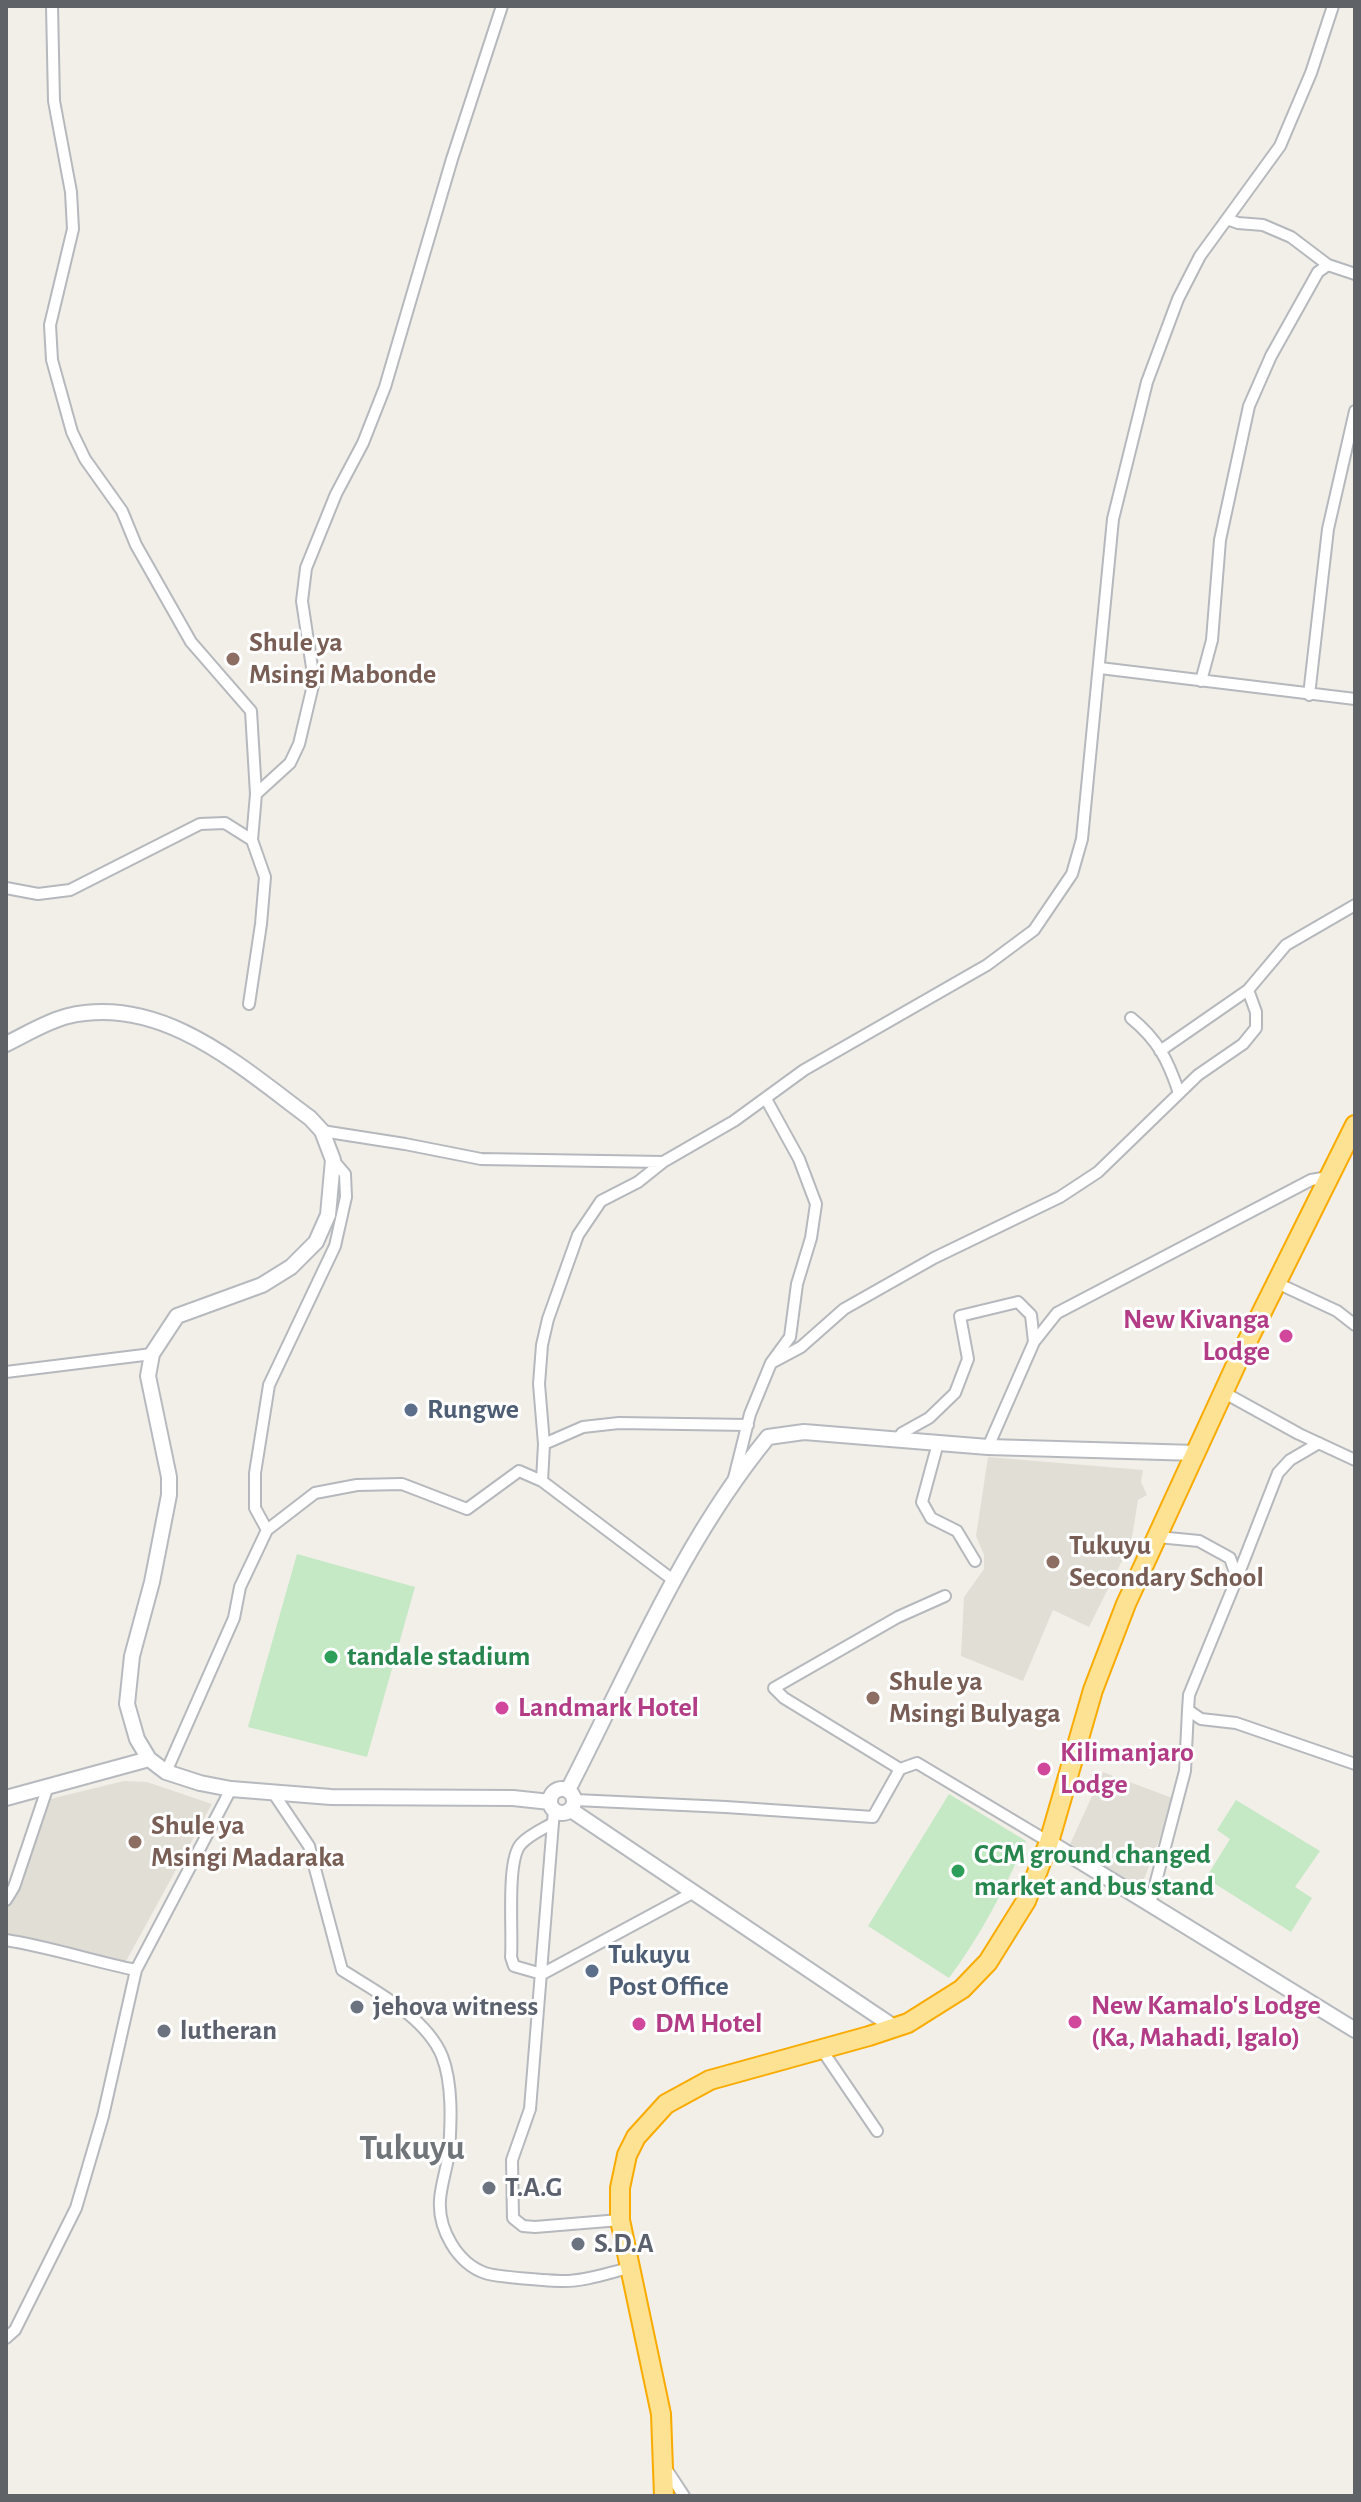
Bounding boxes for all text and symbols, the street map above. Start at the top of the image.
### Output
place label: Shule ya Msingi Mabonde [249,626,436,692]
marker: Shule ya Msingi Mabonde [224,650,242,668]
place label: New Kivanga Lodge [1123,1303,1270,1369]
marker: New Kivanga Lodge [1277,1327,1295,1345]
place label: Rungwe [427,1393,519,1427]
marker: Rungwe [402,1401,420,1419]
place label: Tukuyu Secondary School [1069,1529,1264,1595]
marker: Tukuyu Secondary School [1044,1553,1062,1571]
place label: tandale stadium [347,1640,530,1674]
marker: tandale stadium [322,1648,340,1666]
place label: Shule ya Msingi Bulyaga [889,1665,1061,1731]
marker: Shule ya Msingi Bulyaga [864,1689,882,1707]
place label: Landmark Hotel [518,1691,699,1725]
marker: Landmark Hotel [493,1699,511,1717]
place label: Kilimanjaro Lodge [1060,1736,1194,1802]
marker: Kilimanjaro Lodge [1035,1760,1053,1778]
place label: Shule ya Msingi Madaraka [151,1809,345,1875]
marker: Shule ya Msingi Madaraka [126,1833,144,1851]
place label: CCM ground changed market and bus stand [974,1838,1214,1904]
marker: CCM ground changed market and bus stand [949,1862,967,1880]
place label: Tukuyu Post Office [608,1938,729,2004]
marker: Tukuyu Post Office [583,1962,601,1980]
place label: New Kamalo's Lodge (Ka, Mahadi, Igalo) [1091,1989,1321,2055]
place label: jehova witness [373,1990,538,2024]
marker: jehova witness [348,1998,366,2016]
place label: DM Hotel [655,2007,762,2041]
marker: New Kamalo's Lodge (Ka, Mahadi, Igalo) [1066,2013,1084,2031]
place label: lutheran [180,2014,277,2048]
marker: DM Hotel [630,2015,648,2033]
marker: lutheran [155,2022,173,2040]
district label: Tukuyu [359,2126,465,2170]
place label: T.A.G [505,2171,562,2205]
marker: T.A.G [480,2179,498,2197]
place label: S.D.A [594,2227,654,2261]
marker: S.D.A [569,2235,587,2253]

